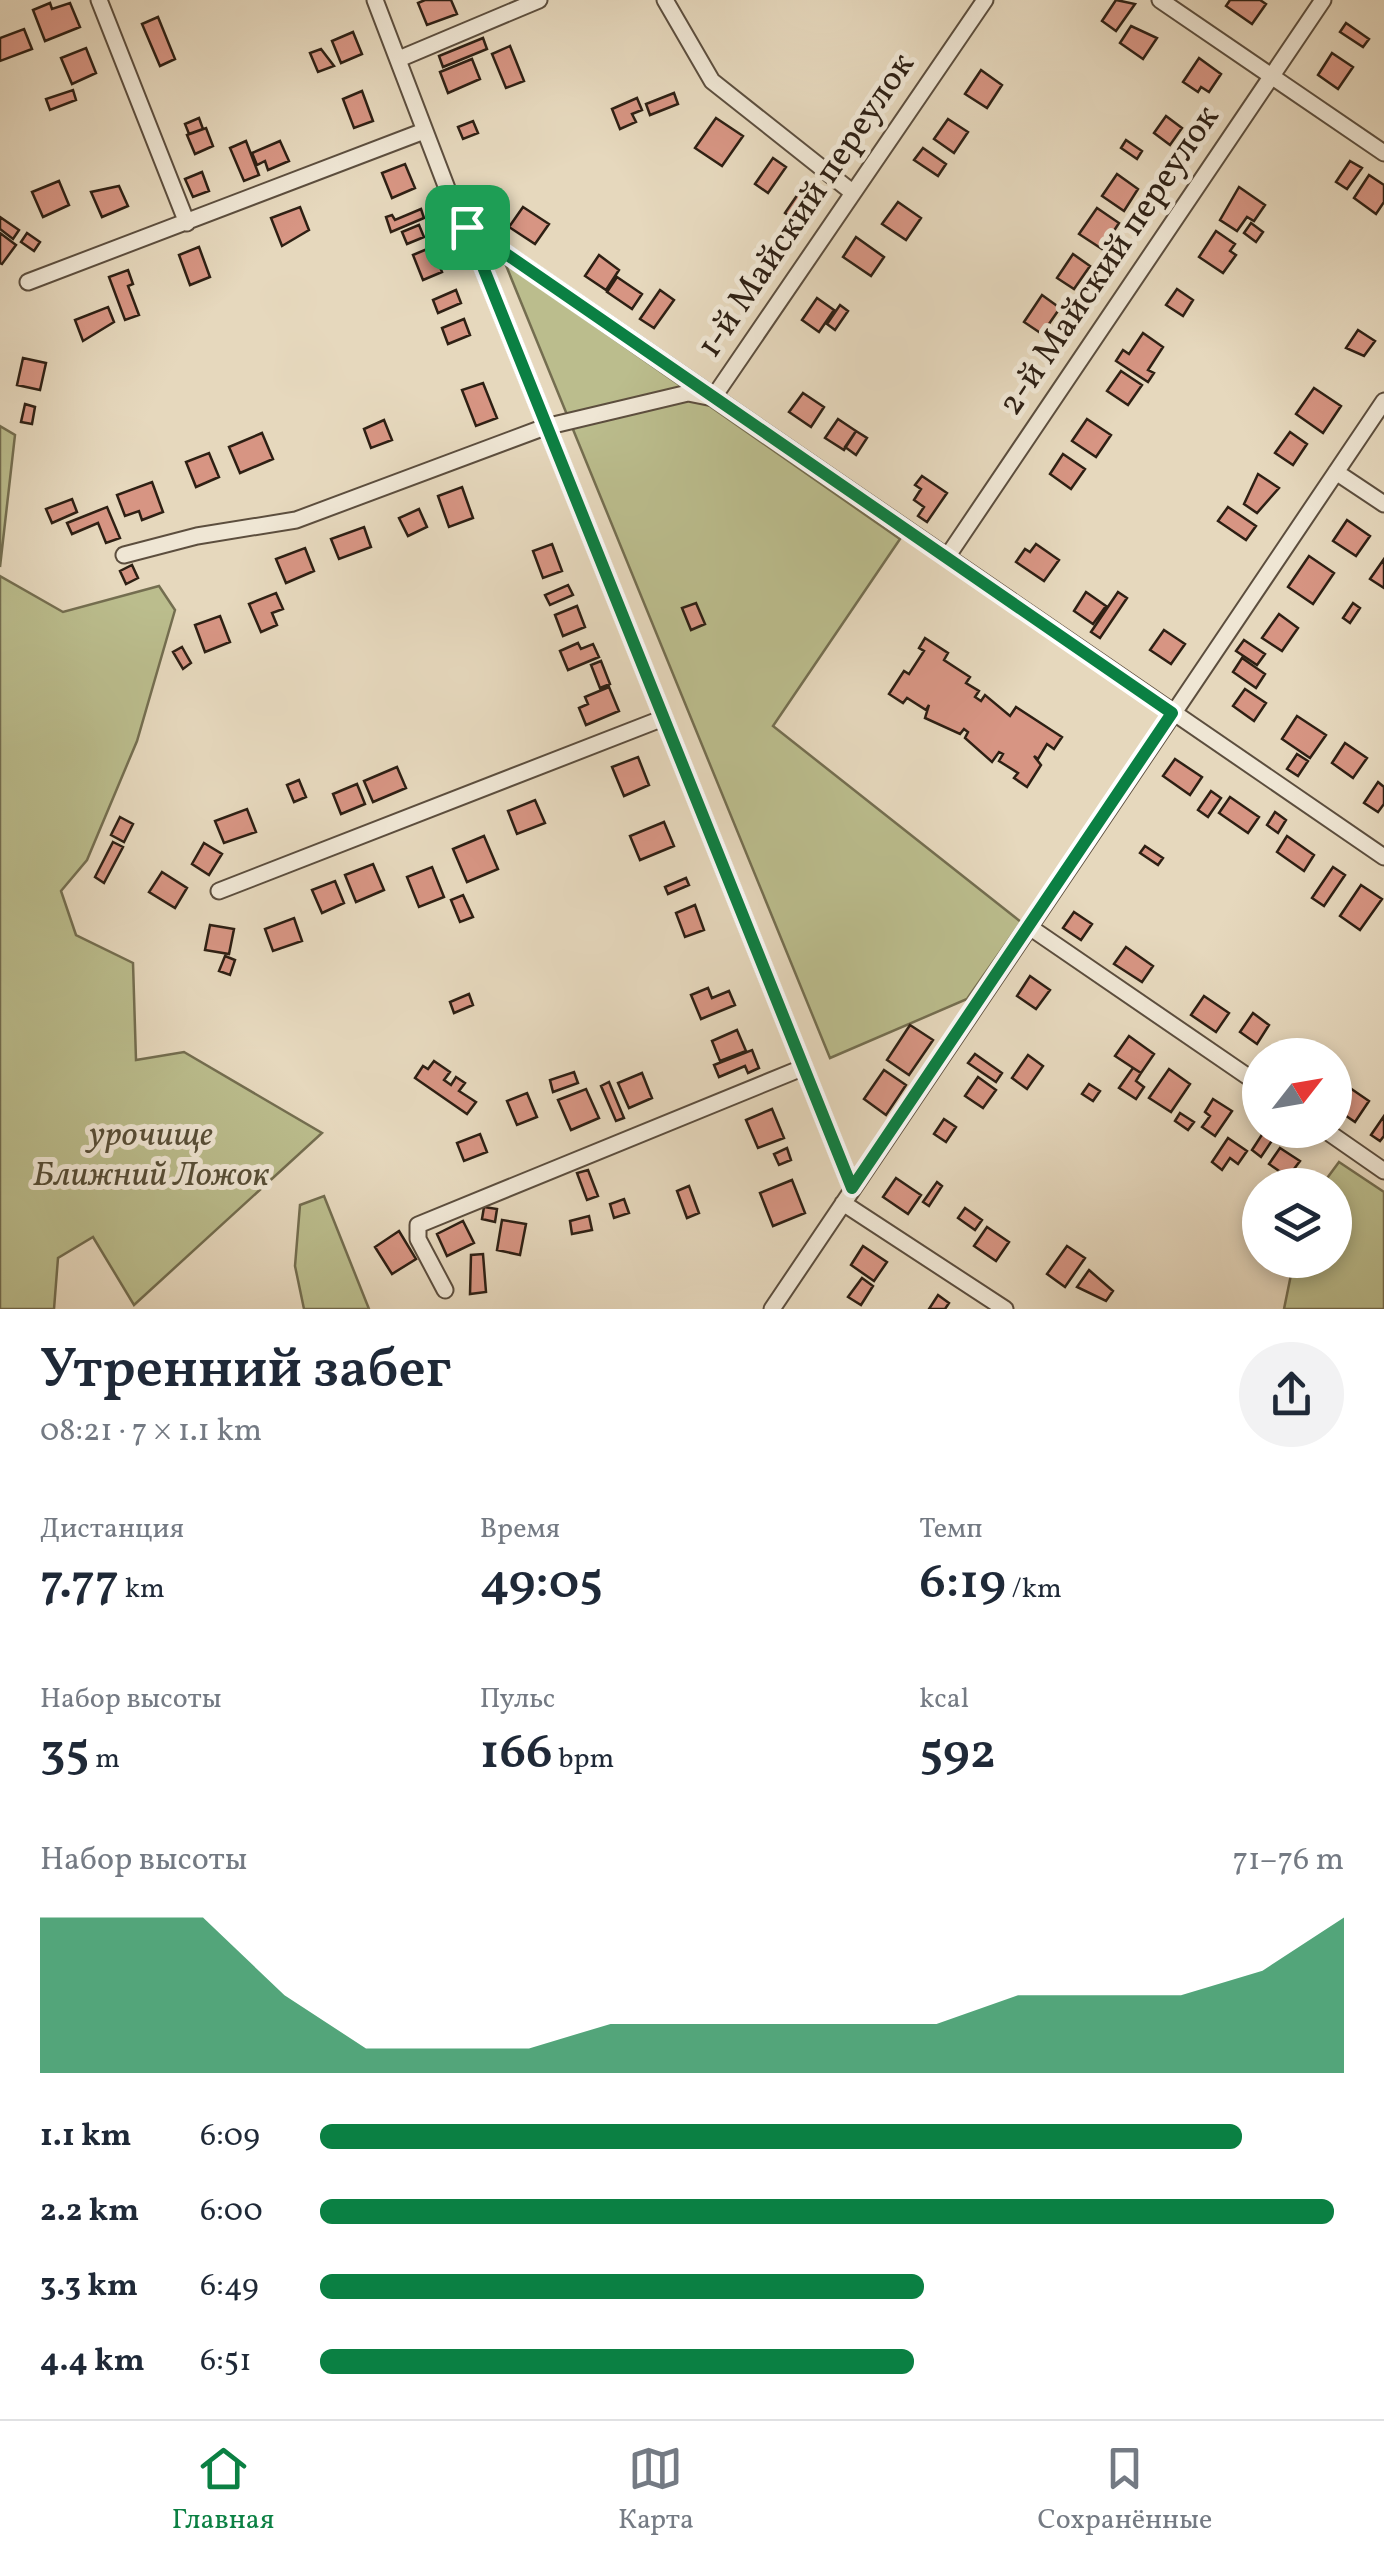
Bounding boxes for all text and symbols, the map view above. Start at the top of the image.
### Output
street label: 1-й Майский переулок [687,44,927,368]
street label: 2-й Майский переулок [988,96,1232,426]
pin [425,185,510,270]
icon: arrive [440,200,495,255]
north arrow [1242,1038,1352,1148]
map controls [1242,1038,1352,1278]
park label: урочище Ближний Ложок [33,1112,269,1200]
button: layers [1242,1168,1352,1278]
text: Утренний забег [40,1334,451,1410]
button: share [1239,1342,1344,1447]
text: 08:21 · 7 × 1.1 km [40,1410,262,1454]
text: Дистанция [40,1510,184,1549]
text: Время [480,1510,560,1549]
text: Темп [919,1510,983,1549]
text: 7.77 [40,1549,119,1619]
text: 49:05 [480,1549,603,1619]
text: 6:19 [919,1549,1006,1619]
text: km [119,1570,165,1609]
text: /km [1006,1570,1062,1609]
text: Набор высоты [40,1680,221,1719]
text: Пульс [480,1680,555,1719]
text: kcal [919,1680,969,1719]
text: 35 [40,1719,90,1789]
text: 166 [480,1719,553,1789]
text: 592 [919,1719,996,1789]
text: m [90,1740,120,1779]
text: bpm [553,1740,614,1779]
text: Набор высоты [40,1839,247,1883]
text: 71–76 m [1232,1839,1344,1883]
text: 1.1 km [40,2115,132,2159]
text: 6:09 [200,2115,260,2159]
text: 2.2 km [40,2190,139,2234]
text: 6:00 [200,2190,263,2234]
text: 3.3 km [40,2265,138,2309]
text: 6:49 [200,2265,259,2309]
text: 4.4 km [40,2340,145,2384]
text: 6:51 [200,2340,252,2384]
tab: Главная [172,2441,274,2540]
tab: Карта [618,2441,694,2540]
tab: Сохранённые [1038,2441,1212,2540]

